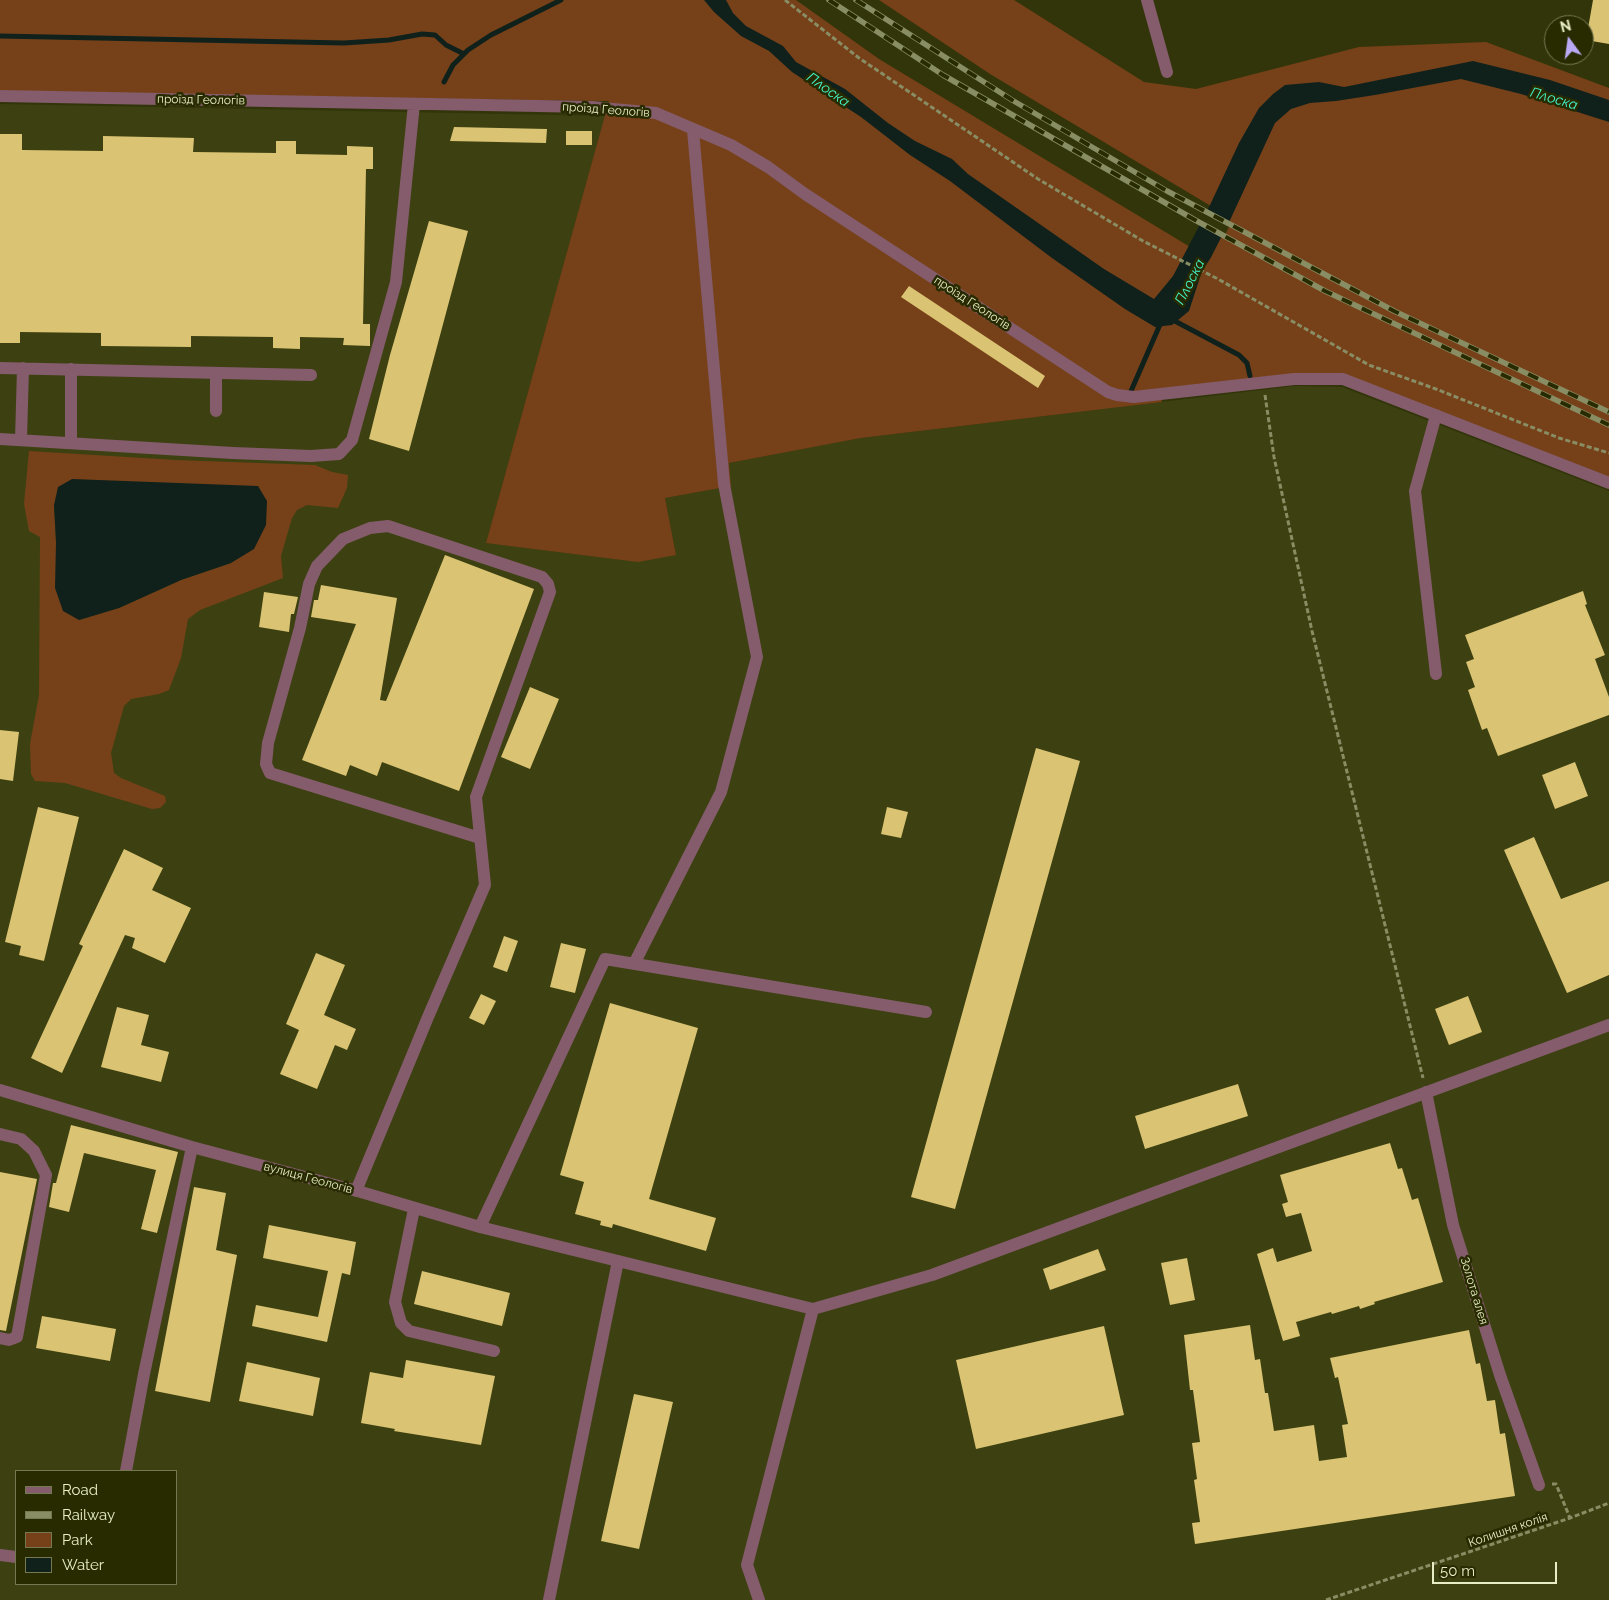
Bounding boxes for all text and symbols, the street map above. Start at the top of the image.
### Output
north arrow [1544,15,1594,65]
text: N [1558,17,1573,35]
water label: Плоска [803,69,853,111]
water label: Плоска [1528,84,1580,114]
street label: проїзд Геологів [157,92,245,108]
street label: проїзд Геологів [562,100,650,120]
water label: Плоска [1172,257,1208,307]
street label: проїзд Геологів [931,273,1013,333]
street label: вулиця Геологів [262,1159,354,1197]
street label: Золота алея [1457,1256,1491,1326]
legend [15,1470,178,1585]
text: Road [62,1481,98,1499]
text: Railway [62,1506,115,1524]
street label: Колишня колія [1466,1510,1550,1550]
text: Park [62,1531,93,1549]
scale bar [1434,1552,1559,1584]
text: Water [62,1556,104,1574]
text: 50 m [1440,1562,1475,1580]

